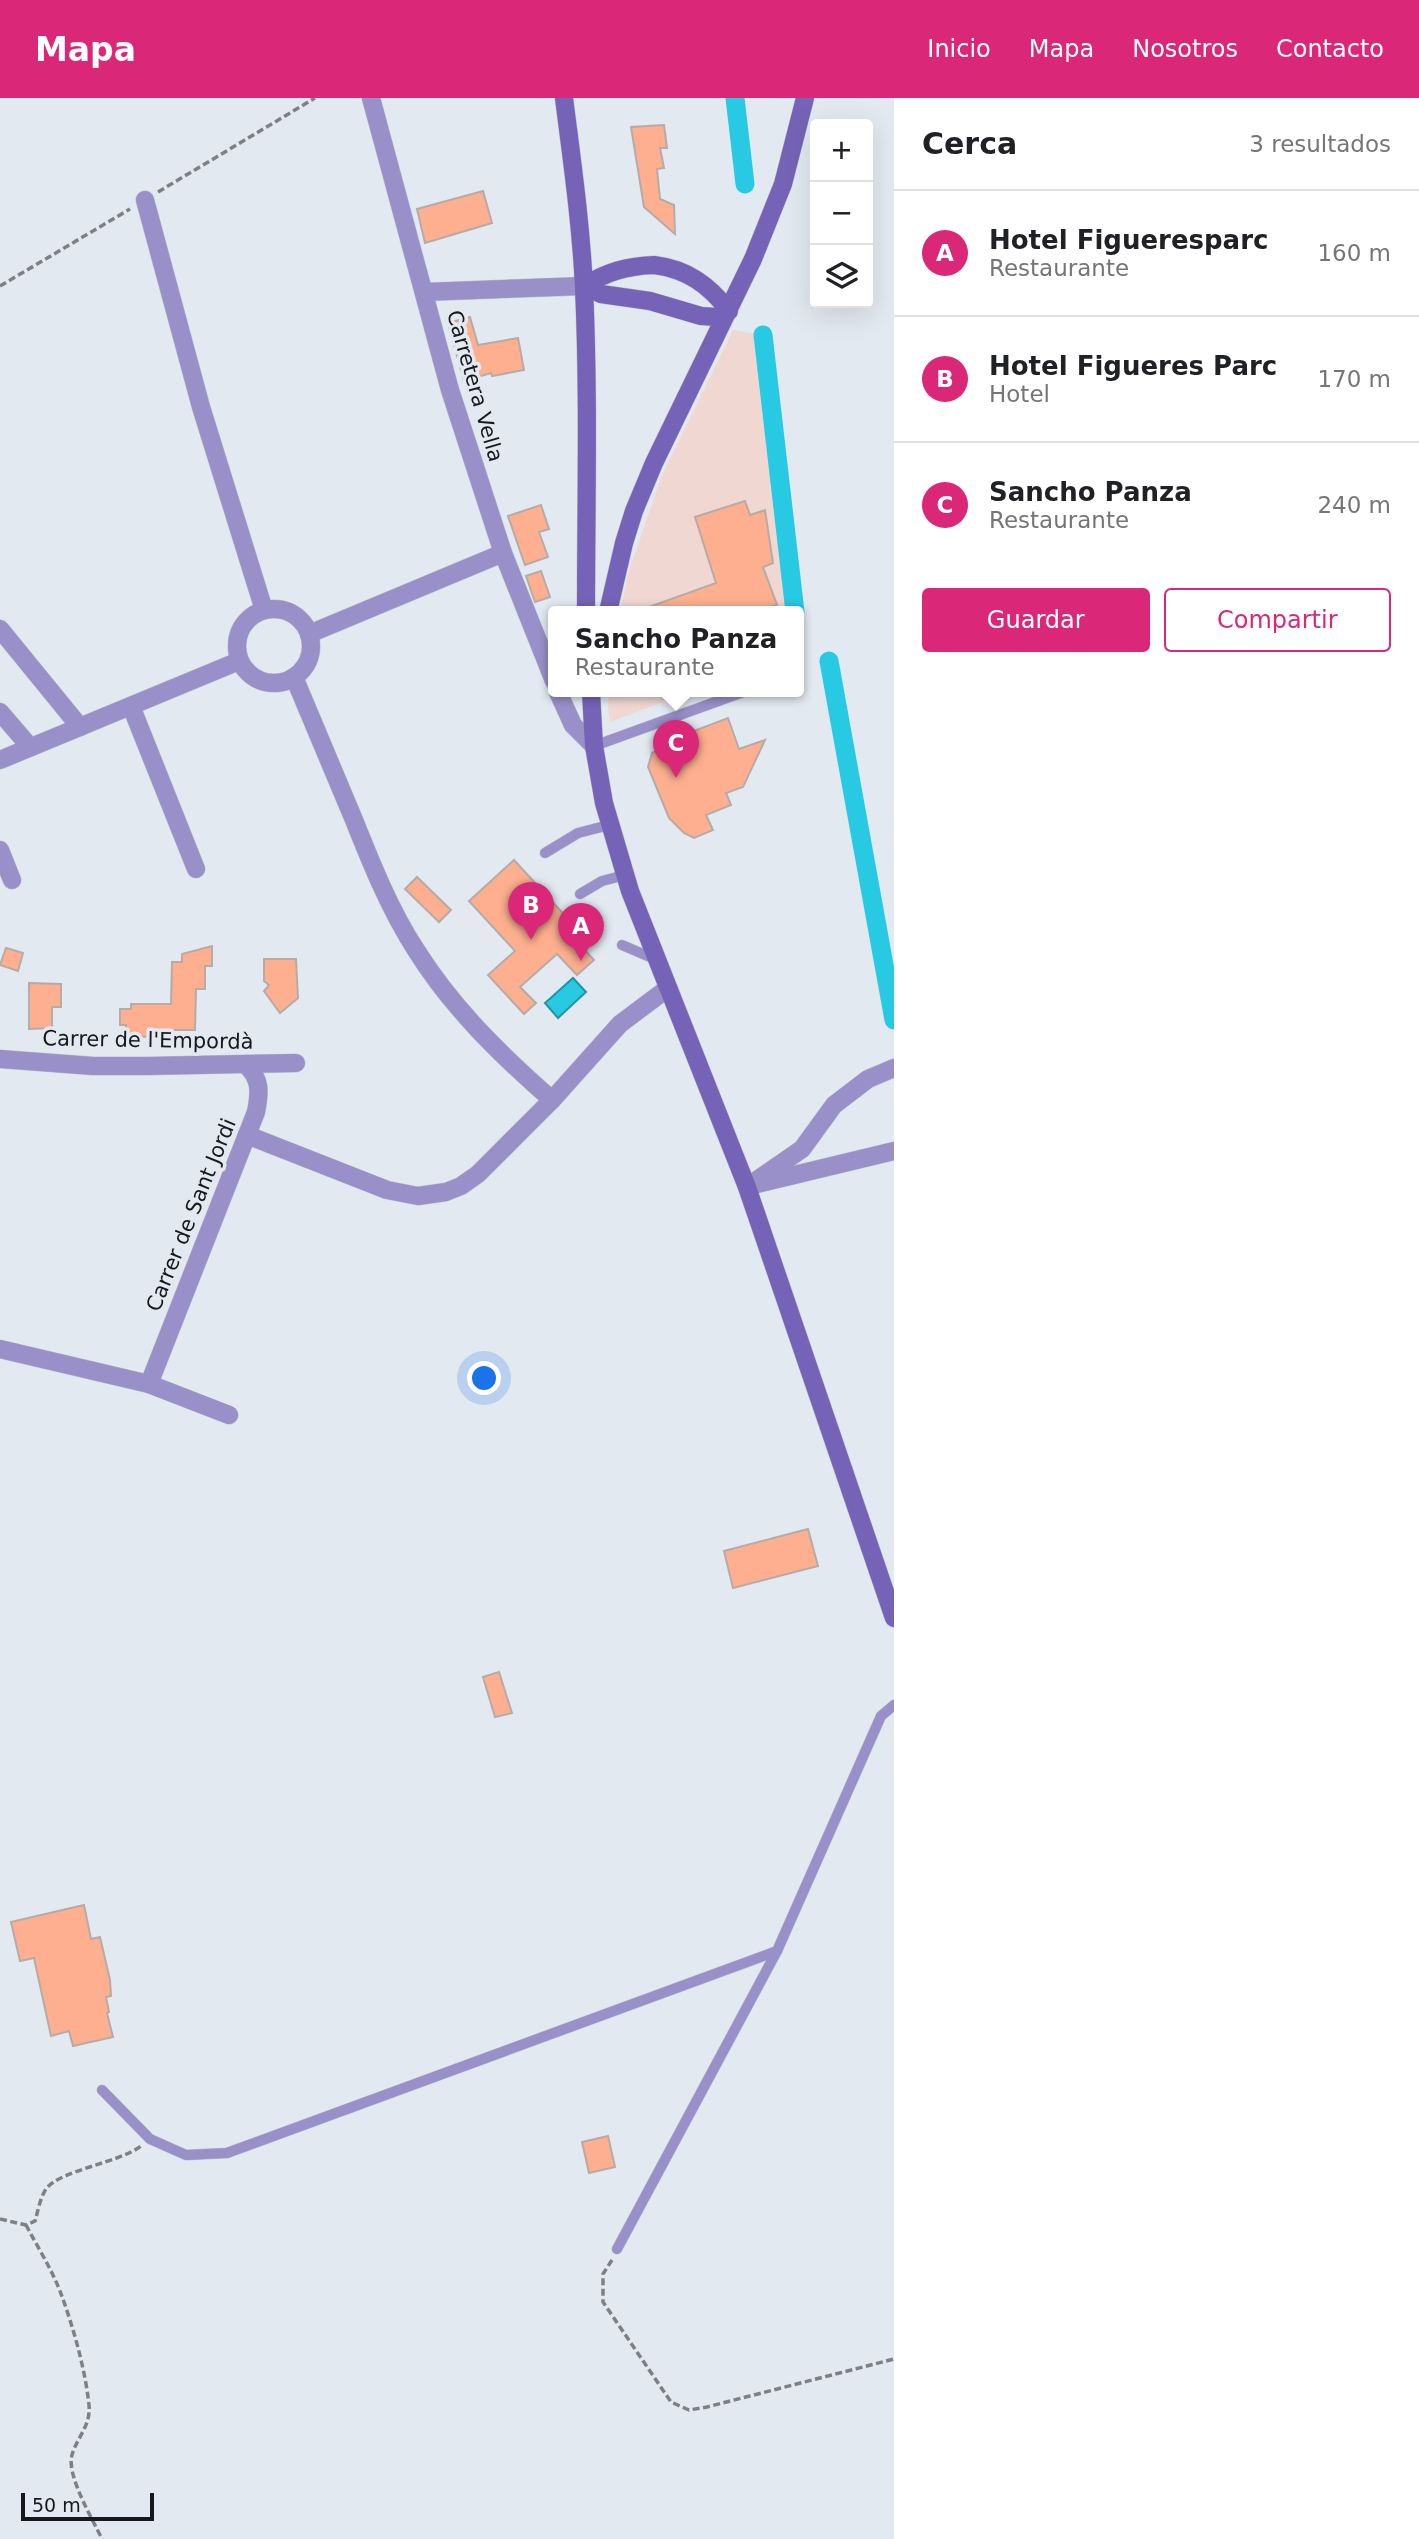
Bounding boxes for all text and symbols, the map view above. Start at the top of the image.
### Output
text: Mapa [35,30,136,69]
text: Inicio [927,35,991,63]
text: Mapa [1029,35,1094,63]
text: Nosotros [1132,35,1238,63]
text: Contacto [1276,35,1384,63]
map controls [810,119,873,308]
button: + [810,119,873,182]
text: Cerca [922,126,1017,161]
text: 3 resultados [1249,131,1391,157]
button: − [810,182,873,245]
text: Hotel Figueresparc [989,225,1268,255]
text: A [936,240,954,266]
text: 160 m [1317,240,1391,266]
button: layers [810,245,873,308]
text: Restaurante [989,255,1129,281]
street label: Carretera Vella [442,308,508,464]
text: Hotel Figueres Parc [989,351,1277,381]
text: B [936,366,954,392]
text: 170 m [1317,366,1391,392]
text: Hotel [989,381,1050,407]
text: Sancho Panza [989,477,1192,507]
text: C [937,492,953,518]
text: 240 m [1317,492,1391,518]
text: Restaurante [989,507,1129,533]
button: Guardar [922,588,1150,652]
button: Compartir [1164,588,1391,652]
popup [548,606,804,697]
text: Sancho Panza [575,624,777,654]
text: Restaurante [575,654,715,680]
pin: C [653,720,699,778]
pin: B [508,882,554,940]
pin: A [558,903,604,961]
street label: Carrer de l'Empordà [42,1026,254,1054]
street label: Carrer de Sant Jordi [141,1115,241,1315]
your location [467,1361,501,1395]
scale bar [21,2490,154,2522]
text: 50 m [32,2494,81,2516]

